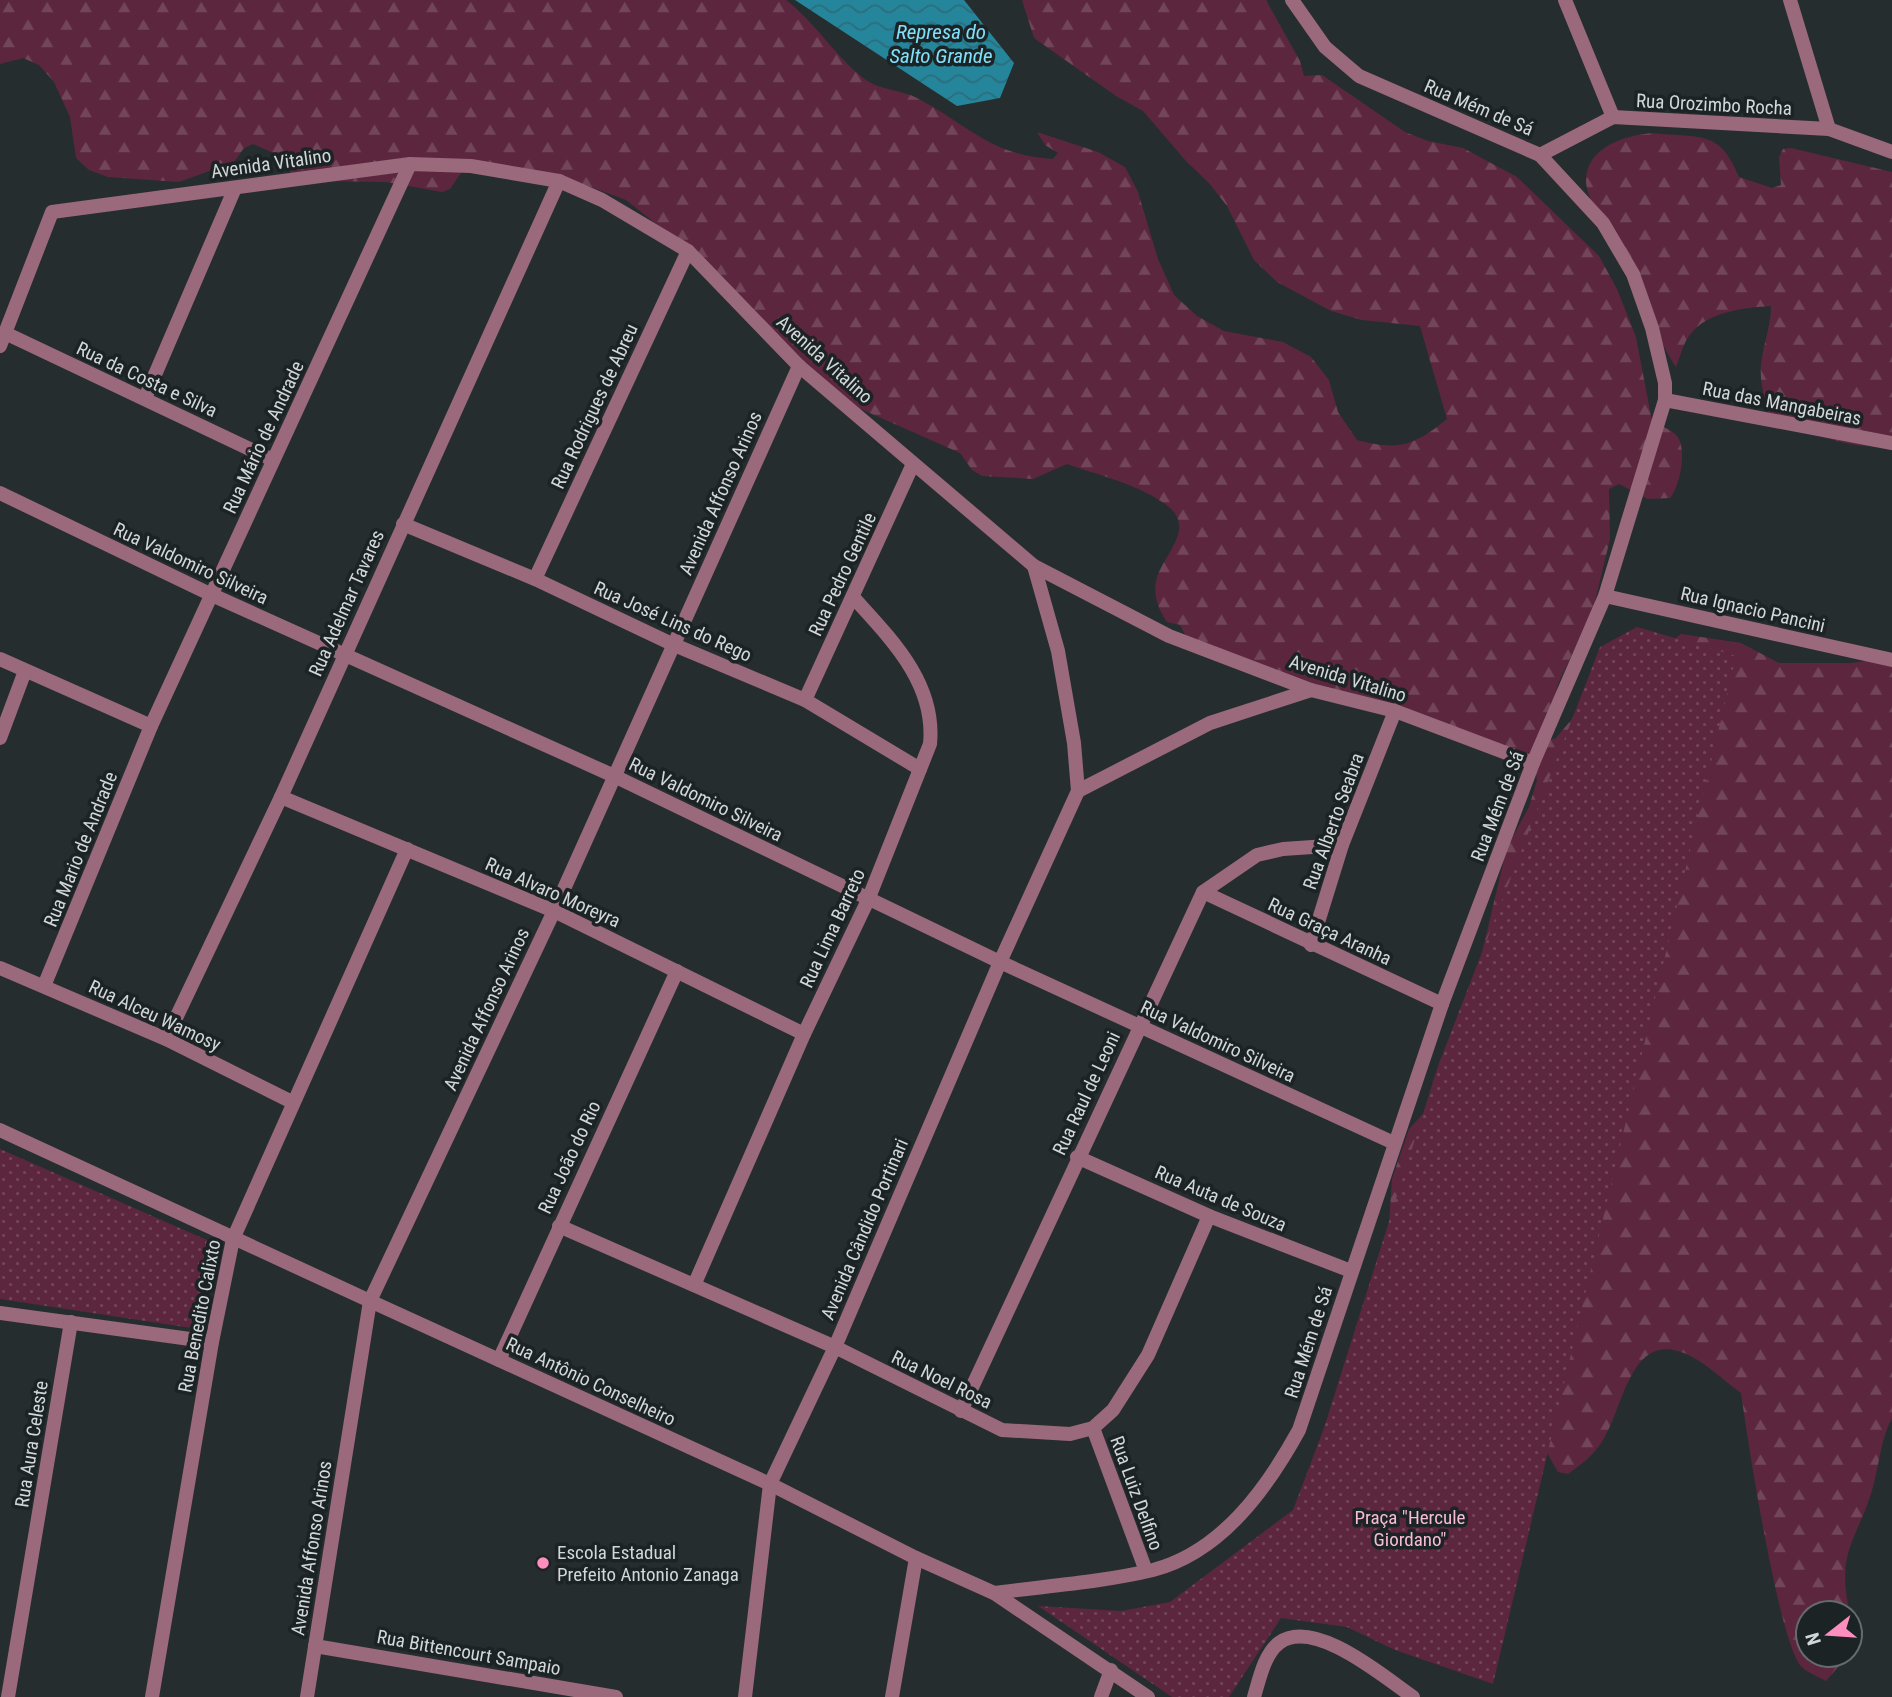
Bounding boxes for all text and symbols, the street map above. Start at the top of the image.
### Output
water label: Represa do Salto Grande [890,20,992,68]
street label: Rua Mém de Sá [1421,74,1537,141]
street label: Rua Orozimbo Rocha [1635,89,1793,120]
street label: Avenida Vitalino [210,144,333,183]
street label: Avenida Vitalino [772,310,877,408]
street label: Rua Rodrigues de Abreu [546,320,643,492]
street label: Rua da Costa e Silva [73,337,221,422]
street label: Rua Mário de Andrade [218,357,309,517]
street label: Rua das Mangabeiras [1701,377,1863,430]
street label: Avenida Affonso Arinos [674,408,767,579]
street label: Rua Pedro Gentile [804,509,881,640]
street label: Rua Valdomiro Silveira [110,518,272,609]
street label: Rua Adelmar Tavares [304,527,389,680]
street label: Rua José Lins do Rego [590,576,755,667]
street label: Rua Ignacio Pancini [1678,582,1827,637]
street label: Avenida Vitalino [1287,650,1409,707]
street label: Rua Mém de Sá [1466,748,1529,865]
street label: Rua Alberto Seabra [1298,750,1369,893]
street label: Rua Valdomiro Silveira [625,752,786,847]
street label: Rua Mario de Andrade [39,768,122,930]
street label: Rua Alvaro Moreyra [482,852,624,933]
street label: Rua Lima Barreto [795,865,870,991]
street label: Rua Graça Aranha [1264,893,1395,970]
street label: Avenida Affonso Arinos [439,924,534,1094]
street label: Rua Alceu Wamosy [85,975,225,1056]
street label: Rua Valdomiro Silveira [1137,996,1299,1087]
street label: Rua Raul de Leoni [1048,1028,1125,1159]
street label: Rua João do Rio [533,1097,606,1217]
street label: Avenida Cândido Portinari [816,1135,913,1323]
street label: Rua Auta de Souza [1152,1160,1290,1237]
street label: Rua Benedito Calixto [173,1238,226,1394]
street label: Rua Mém de Sá [1280,1283,1337,1401]
street label: Rua Antônio Conselheiro [502,1332,679,1431]
street label: Rua Noel Rosa [888,1345,996,1414]
street label: Rua Aura Celeste [10,1379,53,1509]
street label: Rua Luiz Delfino [1105,1433,1168,1553]
street label: Avenida Affonso Arinos [286,1459,337,1637]
park label: Praça "Hercule Giordano" [1355,1506,1466,1551]
place label: Escola Estadual Prefeito Antonio Zanaga [557,1541,739,1586]
marker: Escola Estadual Prefeito Antonio Zanaga [535,1555,551,1571]
north arrow [1794,1599,1864,1669]
street label: Rua Bittencourt Sampaio [375,1625,563,1680]
text: N [1801,1630,1826,1648]

